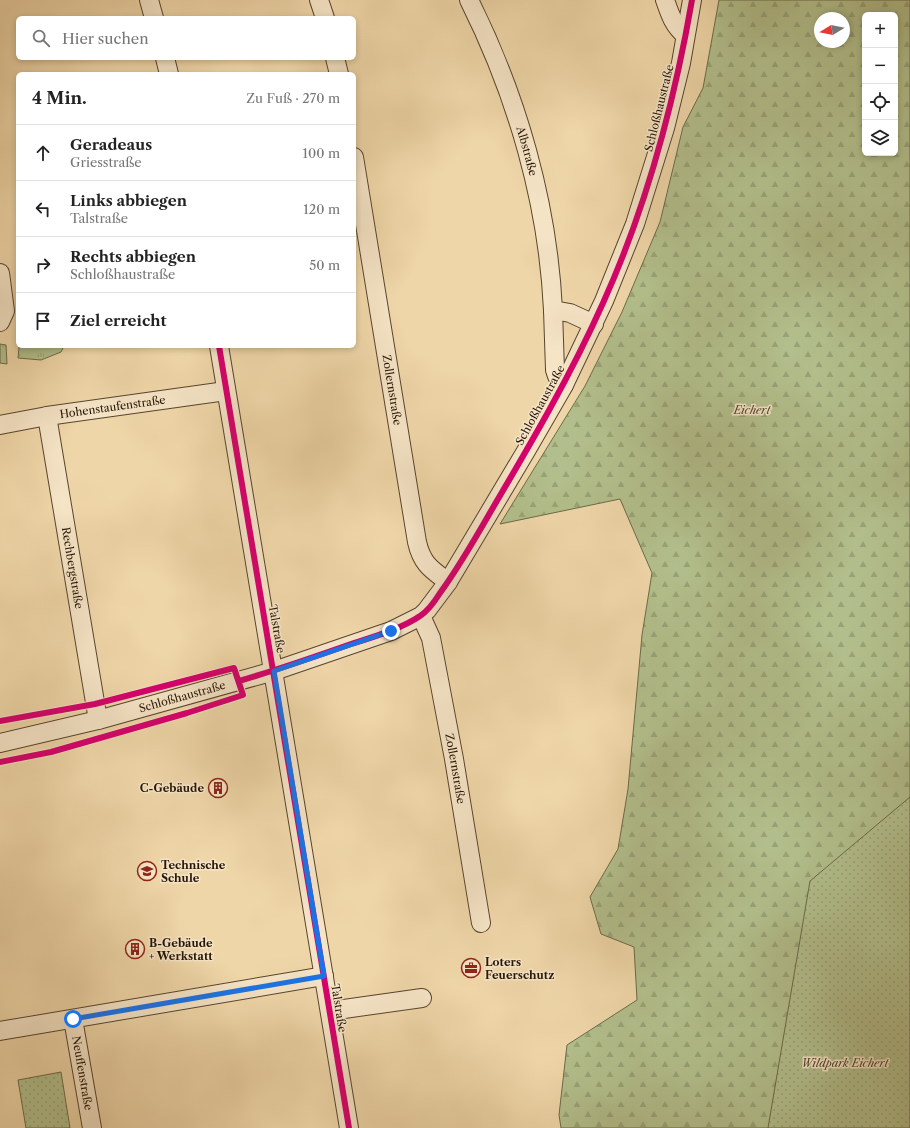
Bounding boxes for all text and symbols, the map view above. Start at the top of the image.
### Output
north arrow [814,12,850,48]
map controls [862,12,898,156]
button: + [862,12,898,48]
search box [16,16,356,60]
icon: search [30,27,52,49]
text: Hier suchen [62,29,149,48]
button: − [862,48,898,84]
street label: Schloßhaustraße [641,63,677,153]
button: locate [862,84,898,120]
text: 4 Min. [32,88,87,108]
text: Zu Fuß · 270 m [246,90,340,106]
button: layers [862,120,898,156]
street label: Albstraße [513,124,540,177]
text: Geradeaus [70,135,152,154]
icon: ahead [32,142,54,164]
text: 100 m [302,145,340,161]
text: Griesstraße [70,154,142,170]
text: Links abbiegen [70,191,187,210]
icon: left [32,198,54,220]
text: 120 m [303,201,340,217]
text: Talstraße [70,210,128,226]
text: Rechts abbiegen [70,247,196,266]
icon: right [32,254,54,276]
text: 50 m [309,257,340,273]
text: Schloßhaustraße [70,266,175,282]
icon: arrive [32,310,54,332]
text: Ziel erreicht [70,311,166,330]
street label: Zollernstraße [379,354,405,426]
street label: Schloßhaustraße [512,363,568,447]
street label: Hohenstaufenstraße [59,393,166,421]
park label: Eichert [733,403,771,417]
street label: Rechbergstraße [59,526,86,610]
street label: Talstraße [266,604,288,654]
route end [382,622,400,640]
street label: Schloßhaustraße [137,678,227,715]
street label: Zollernstraße [442,732,468,805]
building icon: C-Gebäude [207,777,229,799]
place label: C-Gebäude [140,781,204,795]
place label: Technische Schule [161,858,226,885]
school or university icon: Technische Schule [136,860,158,882]
place label: B-Gebäude + Werkstatt [149,936,213,963]
building icon: B-Gebäude + Werkstatt [124,938,146,960]
place label: Loters Feuerschutz [485,955,554,982]
office icon: Loters Feuerschutz [460,957,482,979]
street label: Talstraße [328,983,350,1033]
route start [64,1010,82,1028]
street label: Neuffenstraße [69,1035,96,1111]
park label: Wildpark Eichert [802,1056,890,1070]

